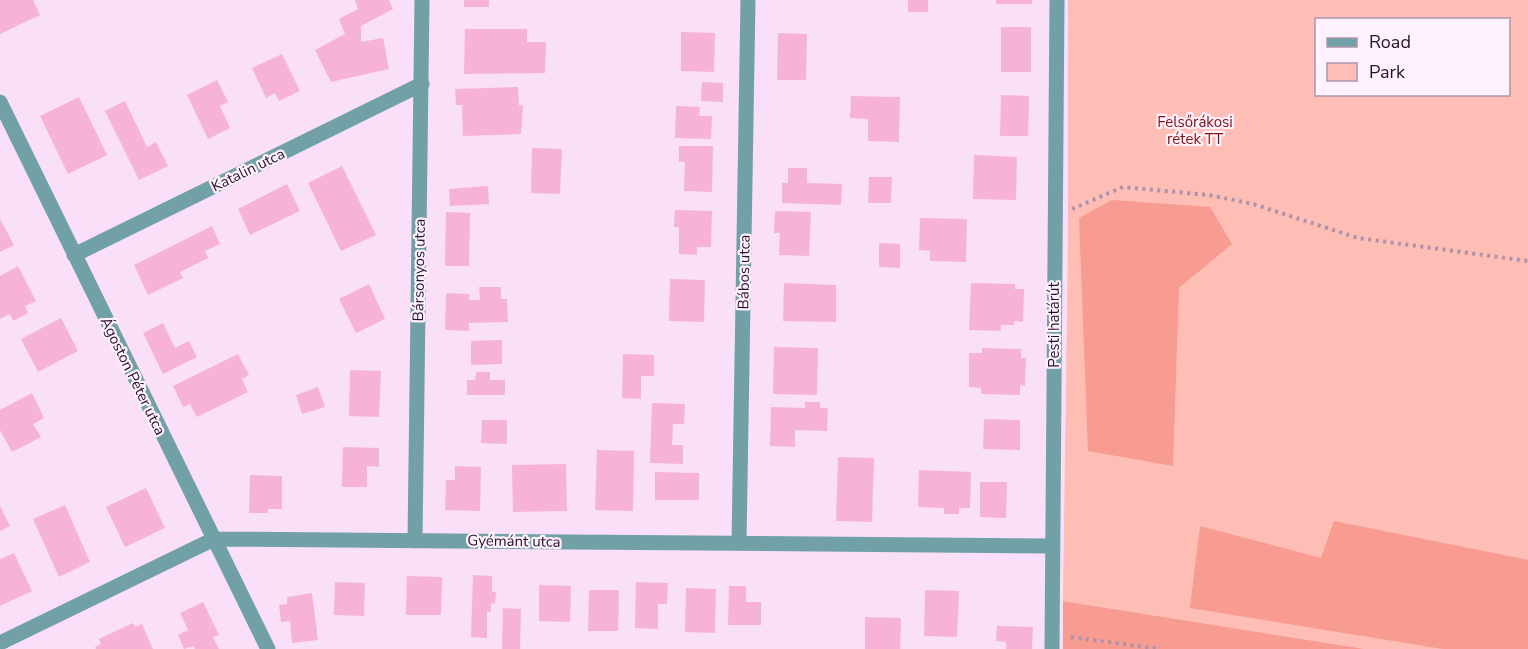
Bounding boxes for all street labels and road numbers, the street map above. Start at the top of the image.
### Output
street label: Katalin utca [208,144,288,196]
street label: Bársonyos utca [408,218,430,322]
street label: Bábos utca [733,234,755,310]
street label: Pesti határút [1044,281,1064,368]
street label: Ágoston Péter utca [96,314,170,438]
street label: Gyémánt utca [467,530,561,552]

